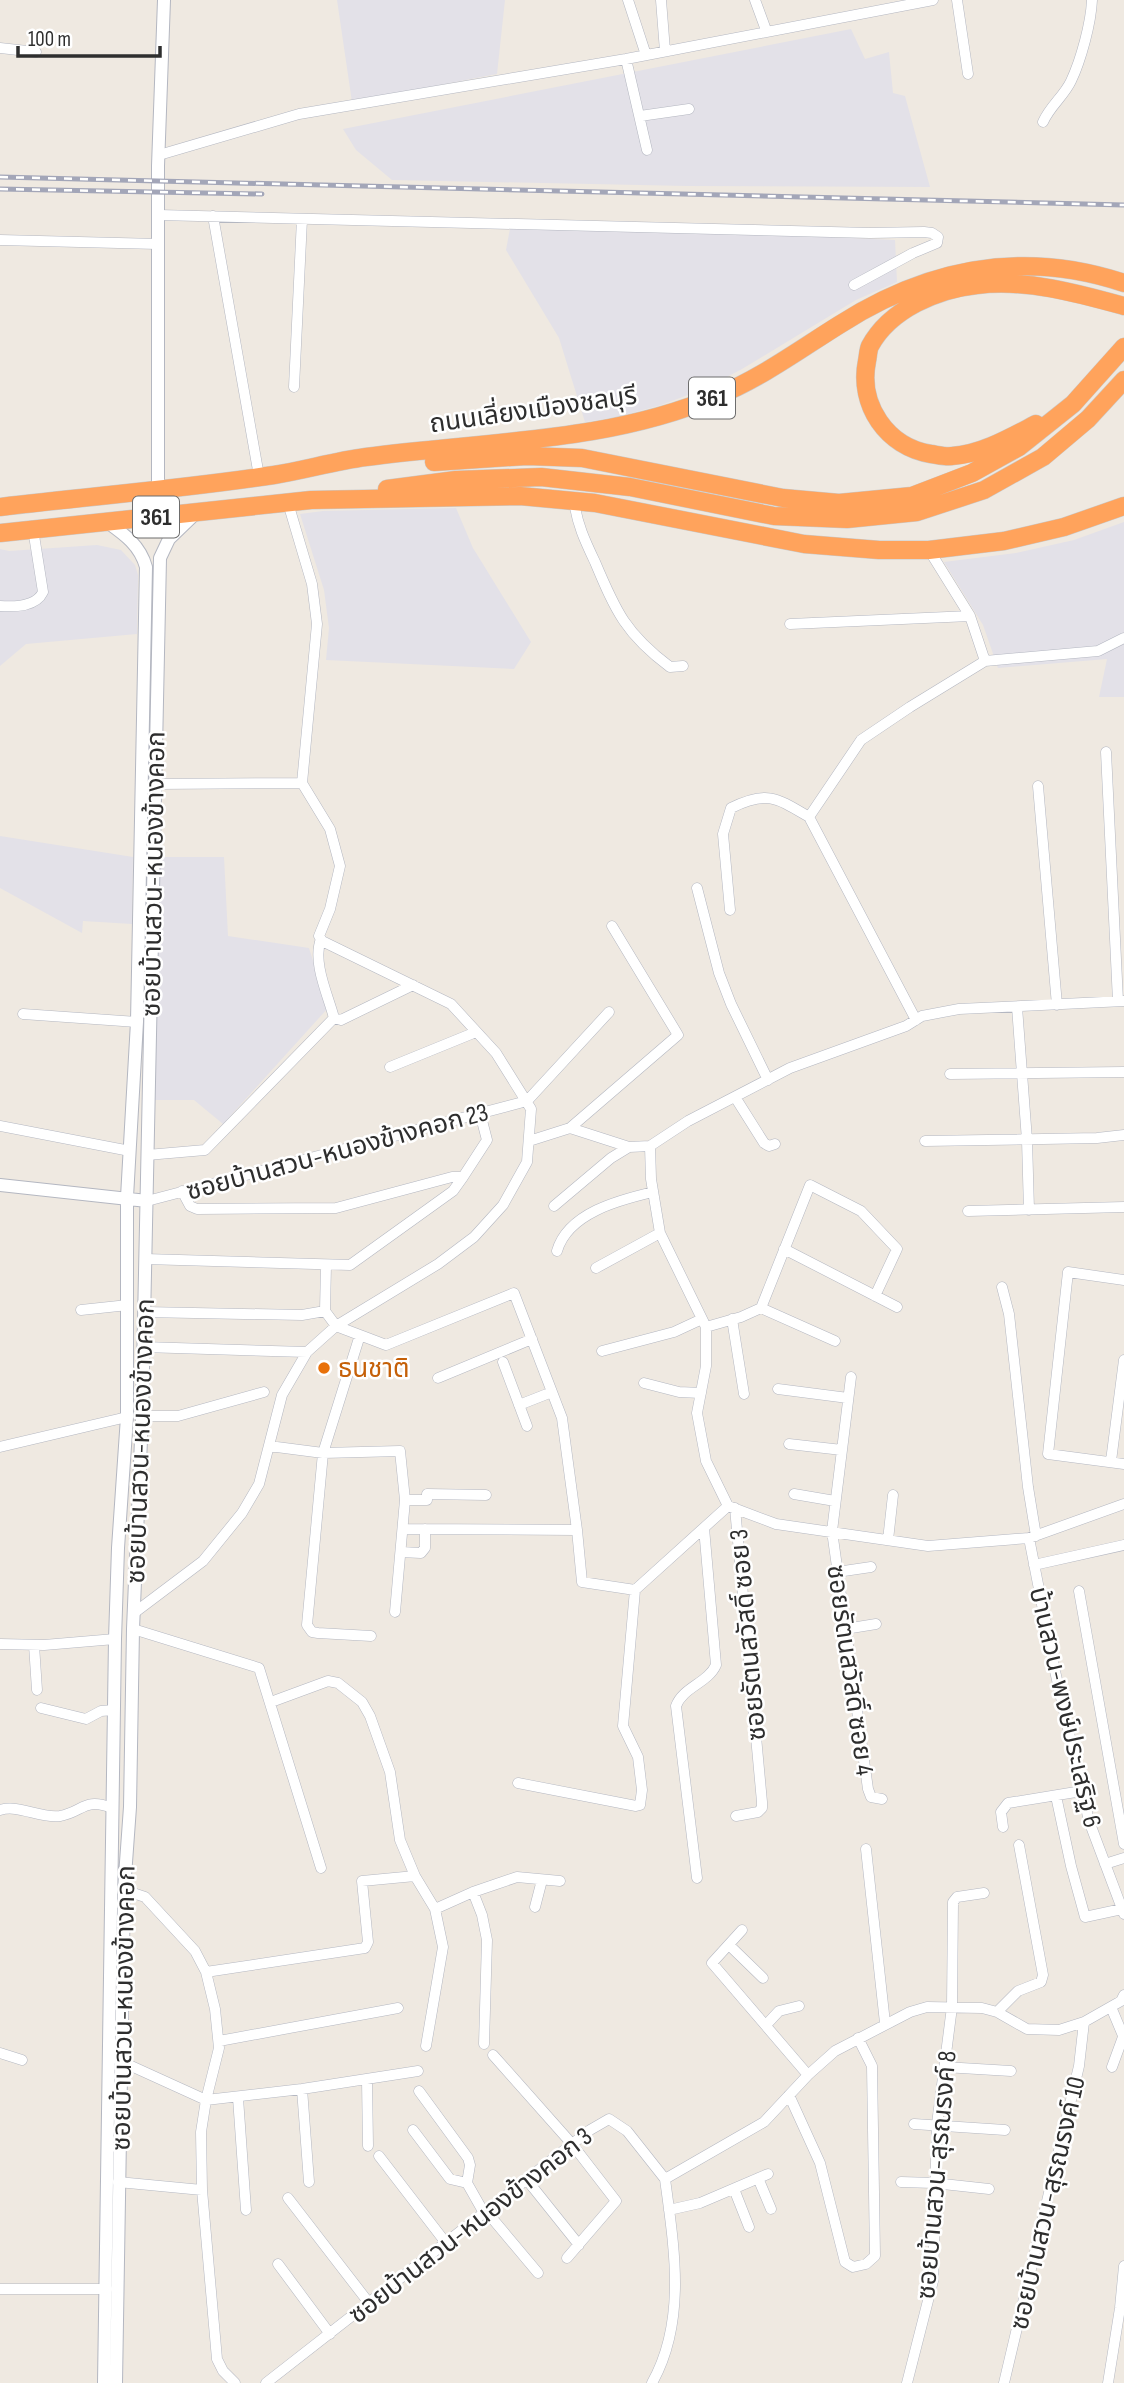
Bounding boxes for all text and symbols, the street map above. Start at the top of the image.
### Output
scale bar [18,14,159,58]
text: 100 m [28,27,71,52]
street label: ถนนเลี่ยงเมืองชลบุรี [427,377,639,440]
road number: 361 [689,377,735,418]
road number: 361 [133,496,179,538]
street label: ซอยบ้านสวน-หนองข้างคอก [137,731,172,1017]
street label: ซอยบ้านสวน-หนองข้างคอก 23 [183,1097,492,1208]
street label: ซอยบ้านสวน-หนองข้างคอก [121,1298,162,1584]
place label: ธนชาติ [338,1354,409,1385]
marker: ธนชาติ [316,1360,332,1376]
street label: ซอยรัตนสวัสดิ์ ซอย 3 [722,1528,773,1742]
street label: ซอยรัตนสวัสดิ์ ซอย 4 [819,1563,881,1778]
street label: บ้านสวน-พงษ์ประเสริฐ 6 [1022,1584,1107,1831]
street label: ซอยบ้านสวน-หนองข้างคอก [107,1865,142,2151]
street label: ซอยบ้านสวน-สุรณรงค์ 8 [911,2049,964,2301]
street label: ซอยบ้านสวน-สุรณรงค์ 10 [1004,2074,1093,2333]
street label: ซอยบ้านสวน-หนองข้างคอก 3 [343,2121,599,2331]

